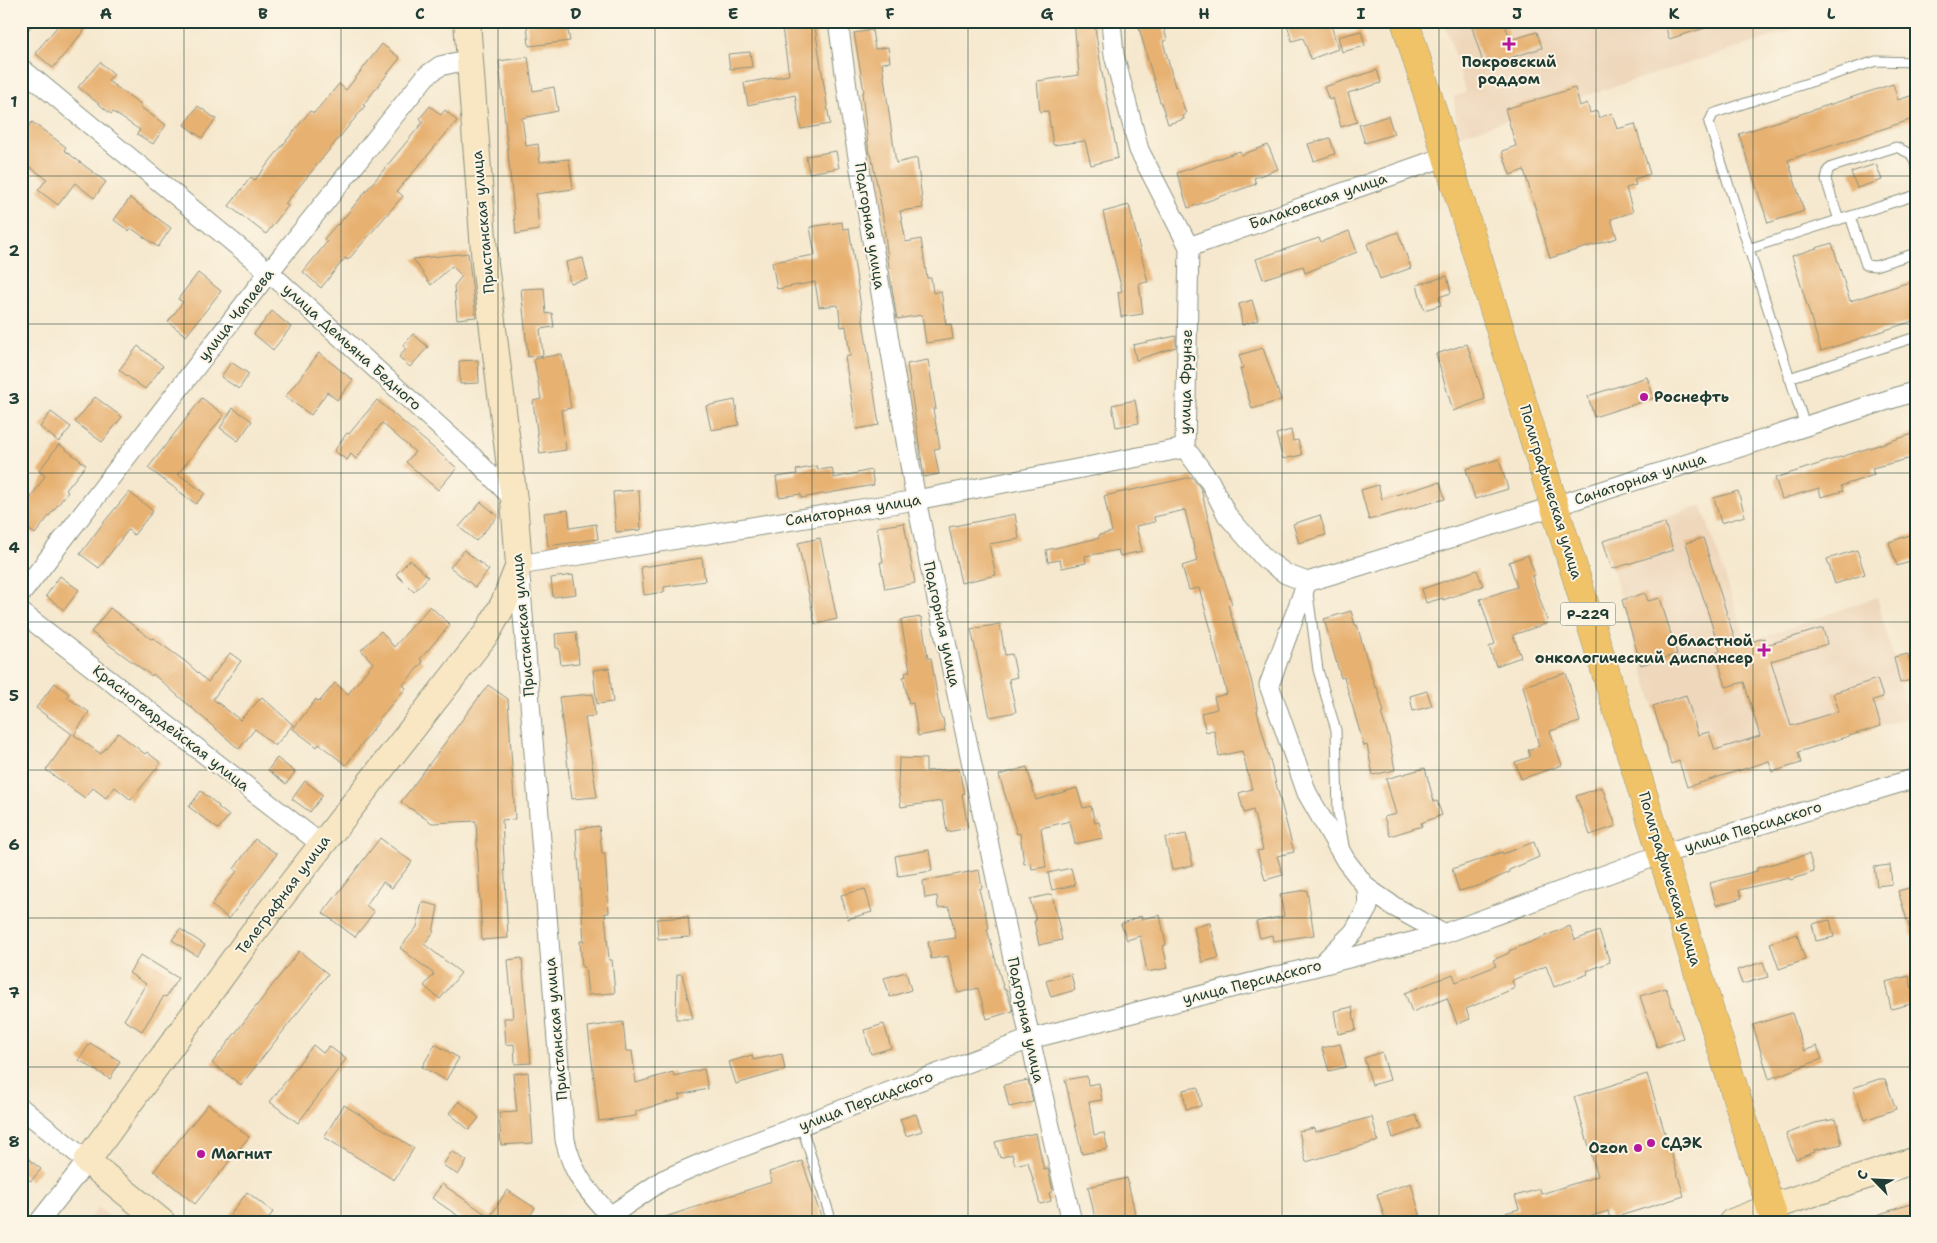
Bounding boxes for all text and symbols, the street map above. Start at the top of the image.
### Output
text: A [100,3,112,24]
text: B [258,3,268,24]
text: C [415,3,425,24]
text: D [570,3,582,24]
text: E [728,3,738,24]
text: F [885,3,895,24]
text: G [1041,3,1054,24]
text: H [1198,3,1210,24]
text: I [1357,3,1366,24]
text: J [1512,3,1522,24]
text: K [1669,3,1680,24]
text: L [1827,3,1836,24]
marker: Покровский роддом [1502,37,1516,51]
place label: Покровский роддом [1462,52,1557,89]
text: 1 [10,91,18,112]
street label: Пристанская улица [467,149,499,294]
street label: Подгорная улица [850,161,890,291]
street label: Балаковская улица [1246,168,1390,234]
text: 2 [8,240,20,261]
street label: улица Чапаева [194,264,279,365]
street label: улица Демьяна Бедного [278,279,426,415]
street label: улица Фрунзе [1175,329,1197,435]
place label: Роснефть [1654,387,1729,407]
text: 3 [8,388,20,409]
marker: Роснефть [1638,391,1650,403]
street label: Полиграфическая улица [1515,402,1587,582]
street label: Санаторная улица [1572,448,1709,510]
street label: Санаторная улица [784,489,923,531]
text: 4 [8,537,20,558]
street label: Пристанская улица [507,552,539,697]
street label: Подгорная улица [919,559,965,689]
road number: Р-229 [1560,602,1616,626]
place label: Областной онкологический диспансер [1535,631,1754,668]
marker: Областной онкологический диспансер [1757,643,1771,657]
street label: Красногвардейская улица [88,660,254,796]
text: 5 [9,685,19,706]
street label: Полиграфическая улица [1634,789,1706,969]
street label: улица Персидского [1682,797,1824,857]
street label: Телеграфная улица [231,830,335,959]
text: 6 [8,834,20,855]
street label: Подгорная улица [1003,955,1049,1085]
street label: улица Персидского [1180,955,1324,1009]
street label: Пристанская улица [540,956,572,1101]
text: 7 [8,982,20,1003]
street label: улица Персидского [796,1066,936,1136]
text: 8 [8,1131,20,1152]
place label: СДЭК [1661,1133,1703,1153]
marker: СДЭК [1645,1137,1657,1149]
place label: Ozon [1588,1138,1628,1158]
marker: Ozon [1632,1142,1644,1154]
place label: Магнит [211,1144,272,1164]
marker: Магнит [195,1148,207,1160]
north arrow [1850,1156,1900,1206]
text: С [1852,1167,1872,1182]

